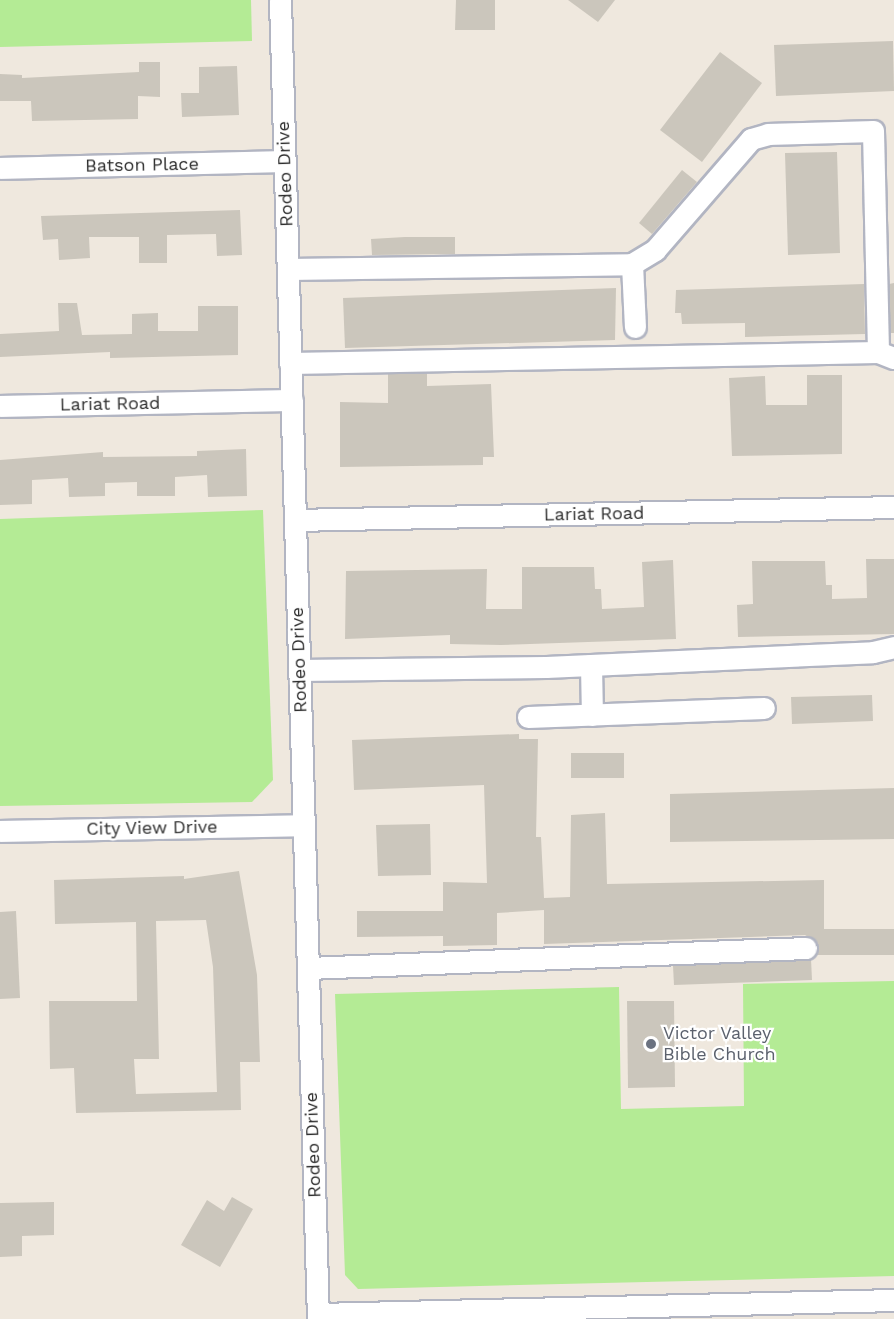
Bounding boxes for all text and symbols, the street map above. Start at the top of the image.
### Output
street label: Rodeo Drive [272,121,298,227]
street label: Batson Place [85,153,199,177]
street label: Lariat Road [60,392,160,416]
street label: Lariat Road [544,502,644,526]
street label: Rodeo Drive [286,607,312,713]
street label: City View Drive [85,816,219,840]
place label: Victor Valley Bible Church [663,1023,776,1066]
marker: Victor Valley Bible Church [644,1037,658,1051]
street label: Rodeo Drive [300,1092,326,1198]

